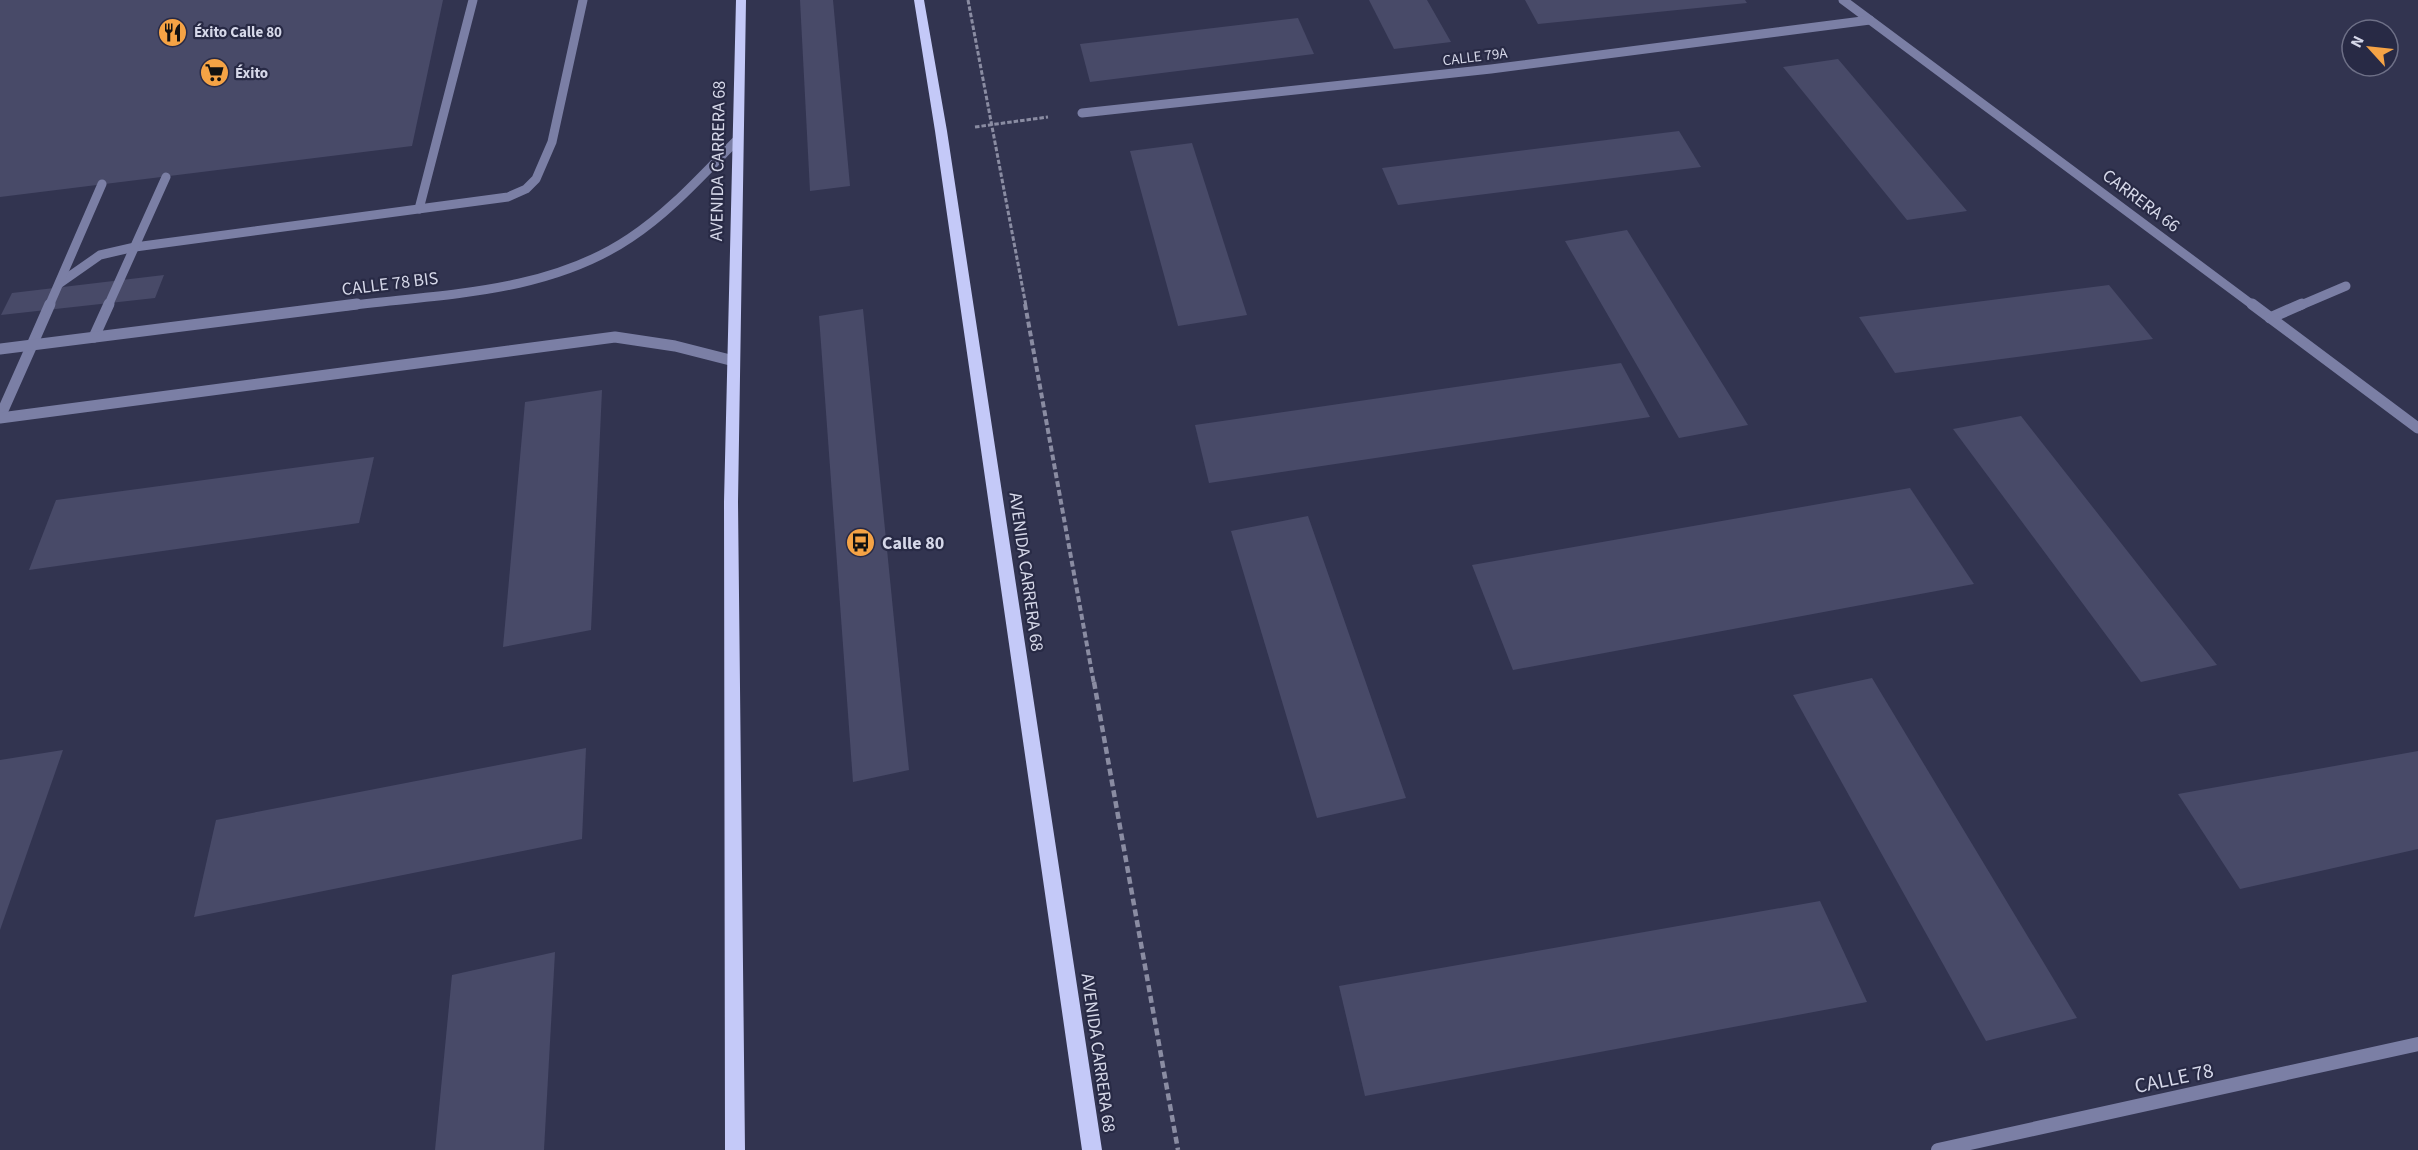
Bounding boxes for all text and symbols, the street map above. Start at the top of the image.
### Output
restaurant icon: Éxito Calle 80 [157,16,189,48]
north arrow [2340,18,2400,78]
place label: Éxito Calle 80 [194,22,282,43]
text: N [2345,32,2370,51]
street label: CALLE 79A [1441,42,1510,71]
supermarket icon: Éxito [198,57,230,89]
place label: Éxito [235,63,268,84]
street label: AVENIDA CARRERA 68 [704,81,732,241]
street label: CARRERA 66 [2097,163,2185,239]
street label: CALLE 78 BIS [340,266,440,302]
street label: AVENIDA CARRERA 68 [1002,491,1050,653]
bus stop icon: Calle 80 [845,527,877,559]
place label: Calle 80 [882,531,944,556]
street label: AVENIDA CARRERA 68 [1074,972,1122,1134]
street label: CALLE 78 [2132,1055,2216,1101]

